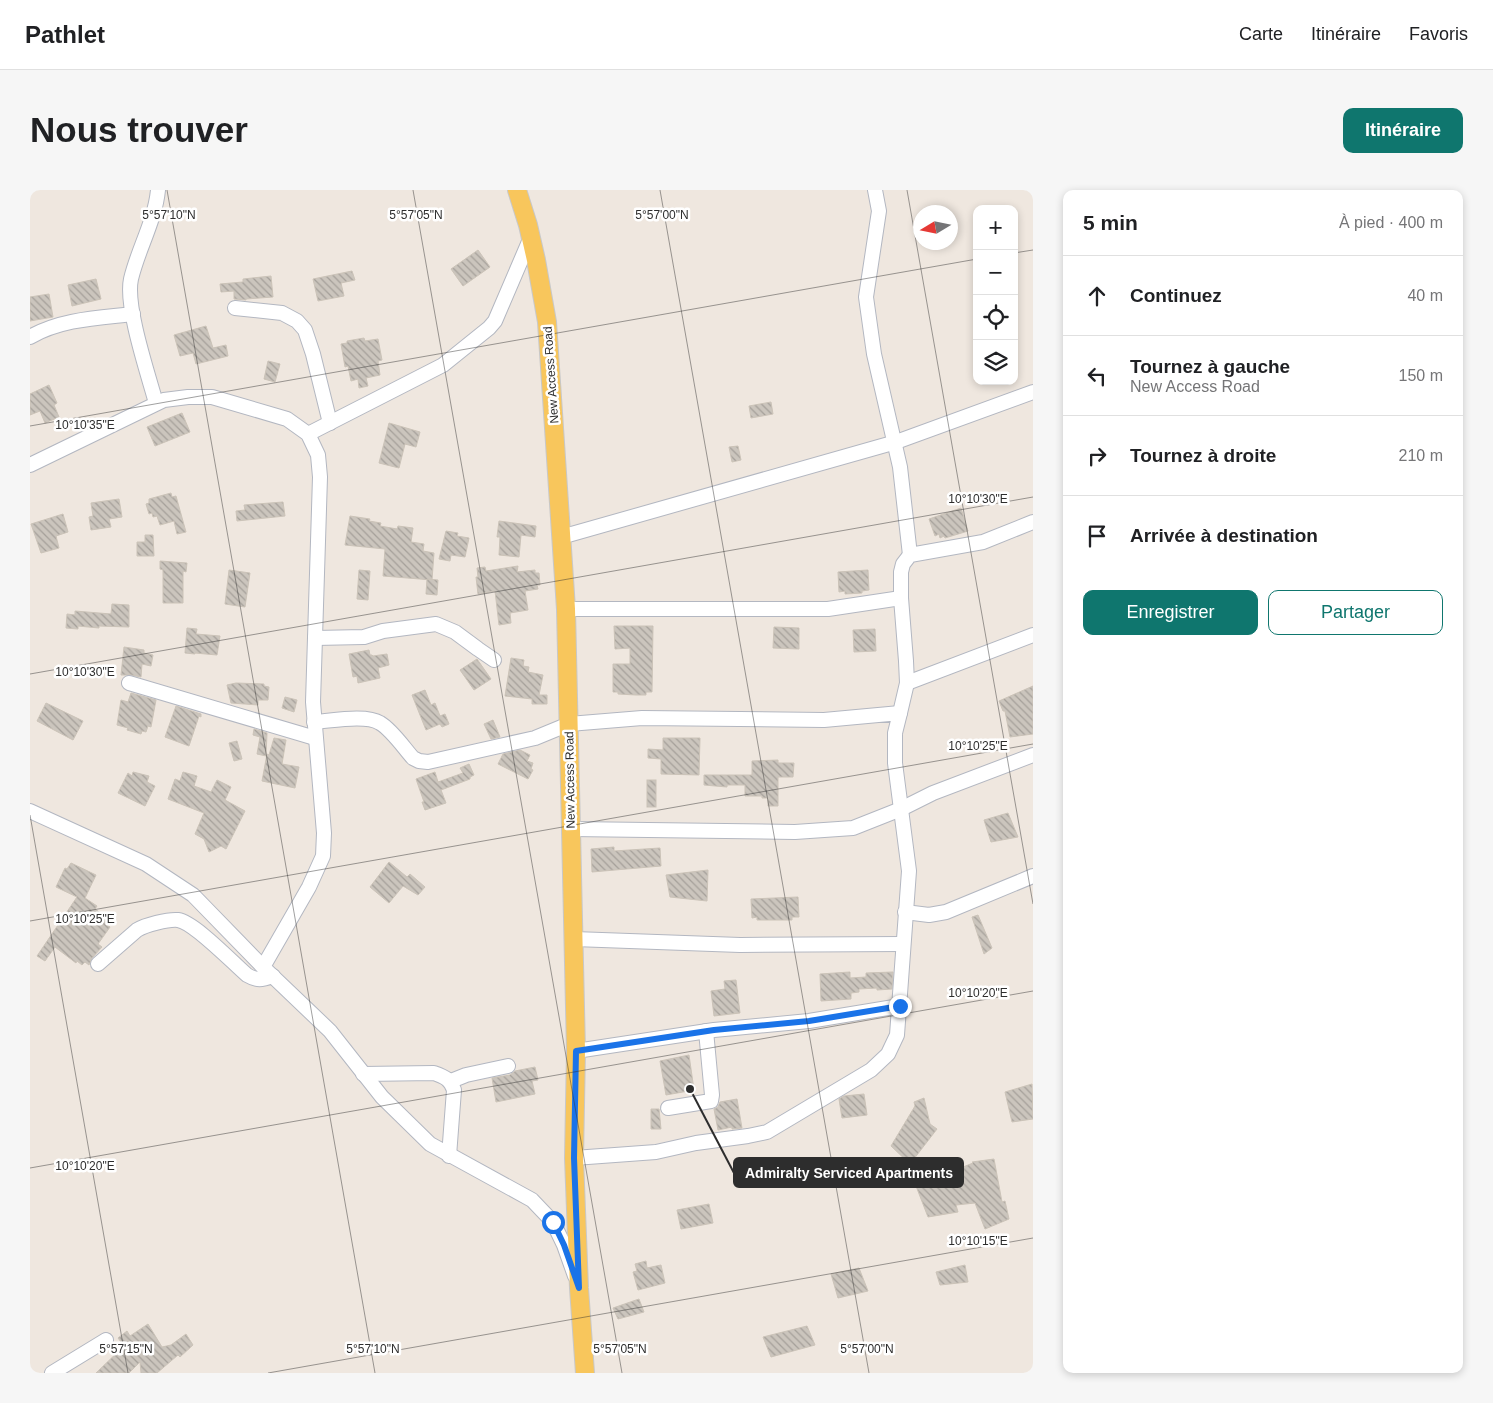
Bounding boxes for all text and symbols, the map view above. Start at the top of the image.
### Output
text: Pathlet [25,21,105,48]
text: Carte [1239,24,1283,44]
text: Itinéraire [1311,24,1381,44]
text: Favoris [1409,24,1468,44]
button: Itinéraire [1343,108,1463,153]
text: Nous trouver [30,110,248,149]
north arrow [913,205,958,250]
map controls [973,205,1018,385]
button: + [973,205,1018,250]
text: 5°57'10"N [142,208,196,222]
text: 5°57'05"N [389,208,443,222]
text: 5°57'00"N [635,208,689,222]
text: 5 min [1083,211,1138,234]
text: À pied · 400 m [1339,214,1443,231]
button: − [973,250,1018,295]
icon: ahead [1083,282,1111,310]
text: Continuez [1130,285,1222,306]
text: 40 m [1407,287,1443,304]
button: locate [973,295,1018,340]
street label: New Access Road [541,326,561,424]
button: layers [973,340,1018,385]
text: Tournez à gauche [1130,356,1290,377]
icon: left [1083,362,1111,390]
text: 150 m [1399,367,1443,384]
text: New Access Road [1130,378,1260,395]
text: 10°10'35"E [55,418,115,432]
icon: right [1083,442,1111,470]
text: Tournez à droite [1130,445,1276,466]
text: 210 m [1399,447,1443,464]
text: 10°10'30"E [948,492,1008,506]
icon: arrive [1083,522,1111,550]
text: Arrivée à destination [1130,525,1318,546]
button: Enregistrer [1083,590,1258,635]
button: Partager [1268,590,1443,635]
text: 10°10'30"E [55,665,115,679]
street label: New Access Road [562,731,578,829]
text: 10°10'25"E [948,739,1008,753]
text: 10°10'25"E [55,912,115,926]
text: 10°10'20"E [948,986,1008,1000]
route end [889,995,912,1018]
callout: Admiralty Serviced Apartments [734,1158,963,1187]
text: 10°10'20"E [55,1159,115,1173]
text: Admiralty Serviced Apartments [745,1165,953,1181]
route start [542,1211,565,1234]
text: 10°10'15"E [948,1234,1008,1248]
text: 5°57'15"N [99,1342,153,1356]
text: 5°57'10"N [346,1342,400,1356]
text: 5°57'05"N [593,1342,647,1356]
text: 5°57'00"N [840,1342,894,1356]

